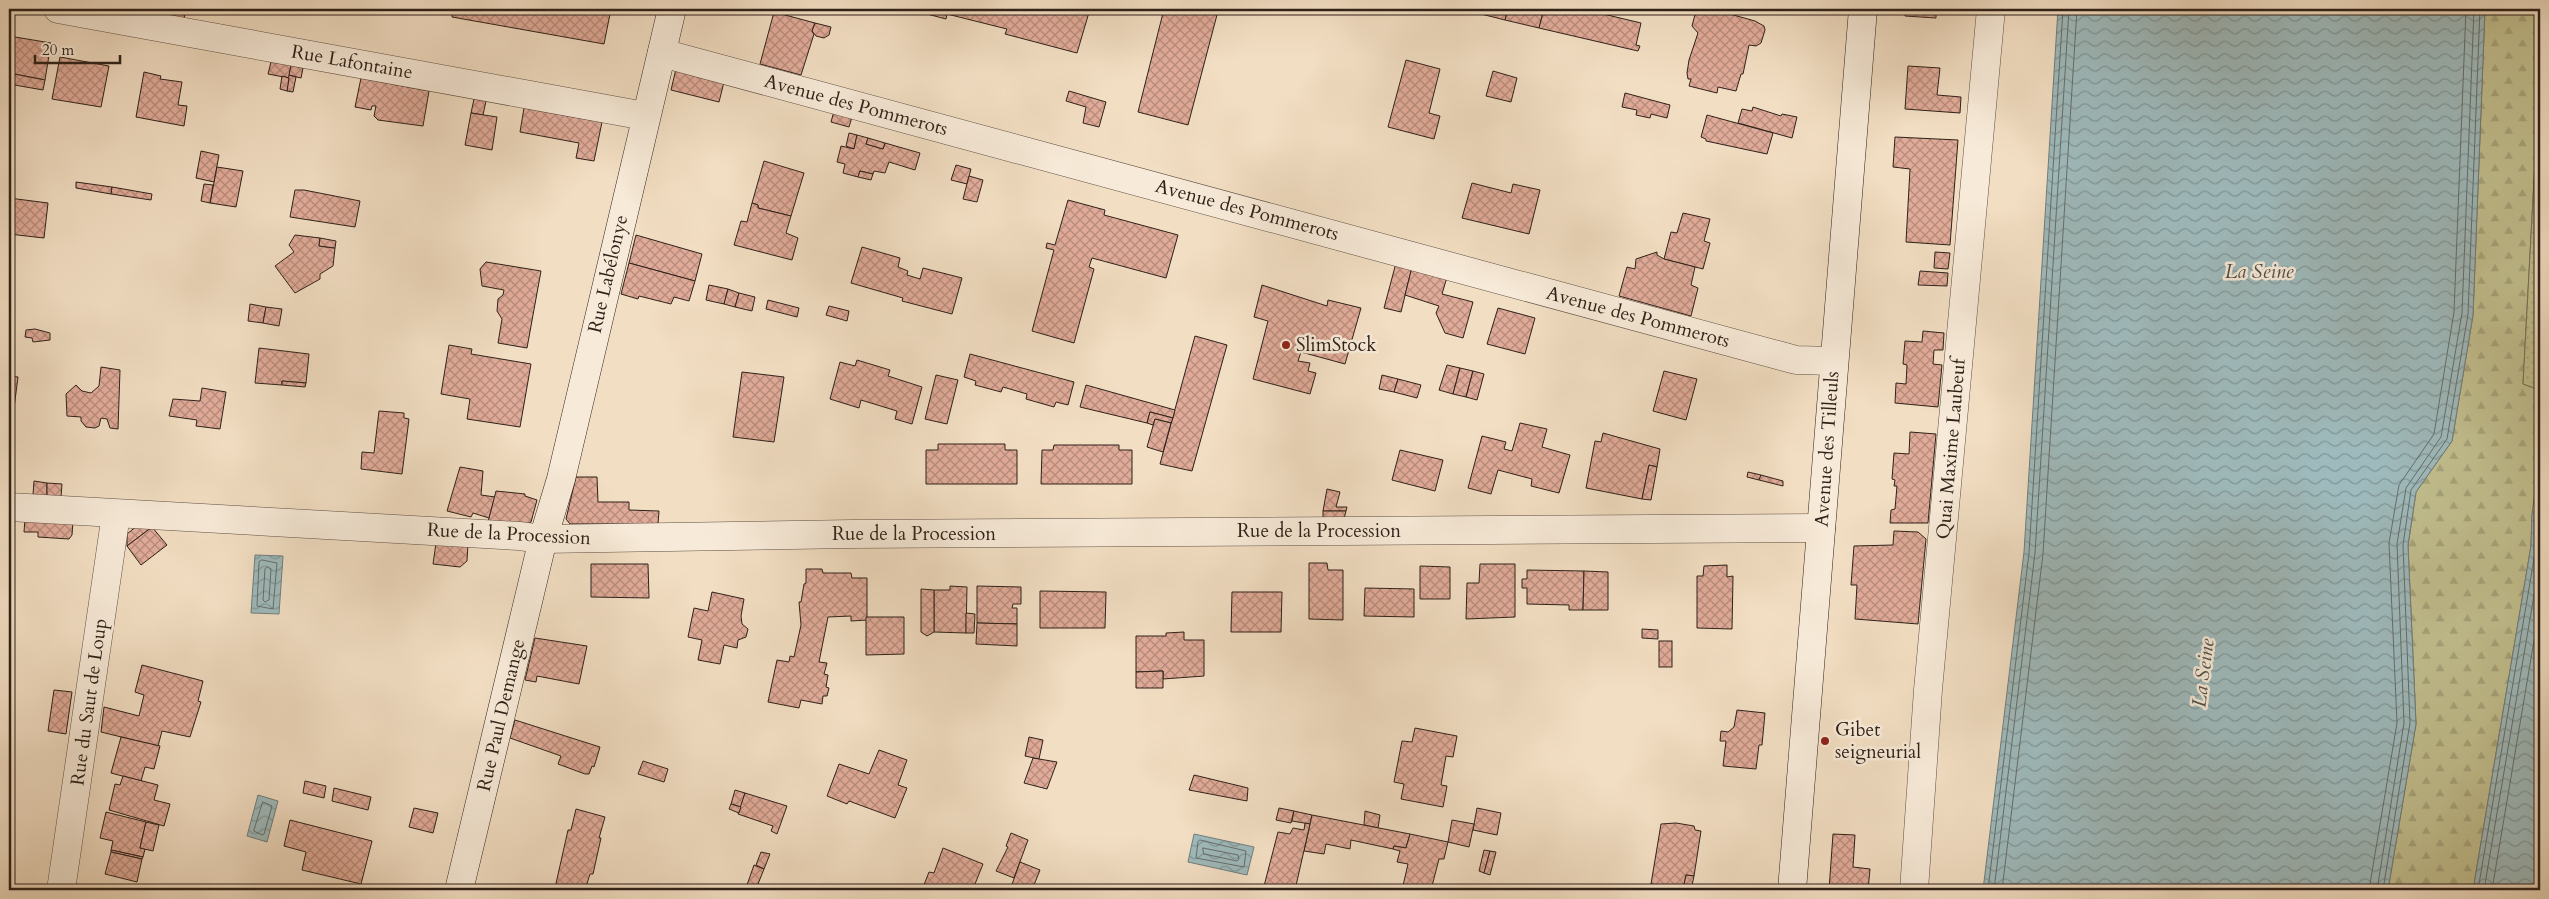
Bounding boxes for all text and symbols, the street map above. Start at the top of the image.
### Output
scale bar [35,32,120,64]
street label: Rue Lafontaine [289,39,415,85]
text: 20 m [42,40,74,60]
street label: Avenue des Pommerots [761,68,951,142]
street label: Avenue des Pommerots [1152,173,1342,247]
street label: Rue Labélonye [582,212,634,336]
water label: La Seine [2225,258,2294,285]
street label: Avenue des Pommerots [1543,280,1733,354]
place label: SlimStock [1296,332,1377,358]
marker: SlimStock [1280,339,1292,351]
street label: Quai Maxime Laubeuf [1930,354,1972,540]
street label: Avenue des Tilleuls [1809,370,1845,528]
street label: Rue de la Procession [426,517,592,551]
street label: Rue de la Procession [1237,518,1401,544]
street label: Rue de la Procession [832,521,996,547]
street label: Rue du Saut de Loup [64,617,114,787]
street label: Rue Paul Demange [471,636,531,794]
water label: La Seine [2185,637,2221,709]
place label: Gibet seigneurial [1835,717,1921,765]
marker: Gibet seigneurial [1819,735,1831,747]

